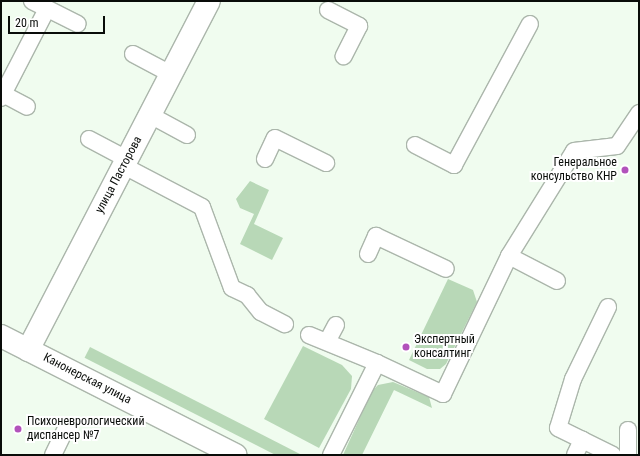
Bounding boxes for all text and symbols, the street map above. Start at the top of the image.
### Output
scale bar [10,8,107,34]
text: 20 m [15,16,39,30]
street label: улица Пасторова [93,134,145,216]
place label: Генеральное консульство КНР [531,156,617,184]
marker: Генеральное консульство КНР [620,165,630,175]
place label: Экспертный консалтинг [414,333,475,361]
marker: Экспертный консалтинг [401,342,411,352]
street label: Канонерская улица [41,351,133,407]
place label: Психоневрологический диспансер №7 [27,415,145,443]
marker: Психоневрологический диспансер №7 [12,423,24,435]

